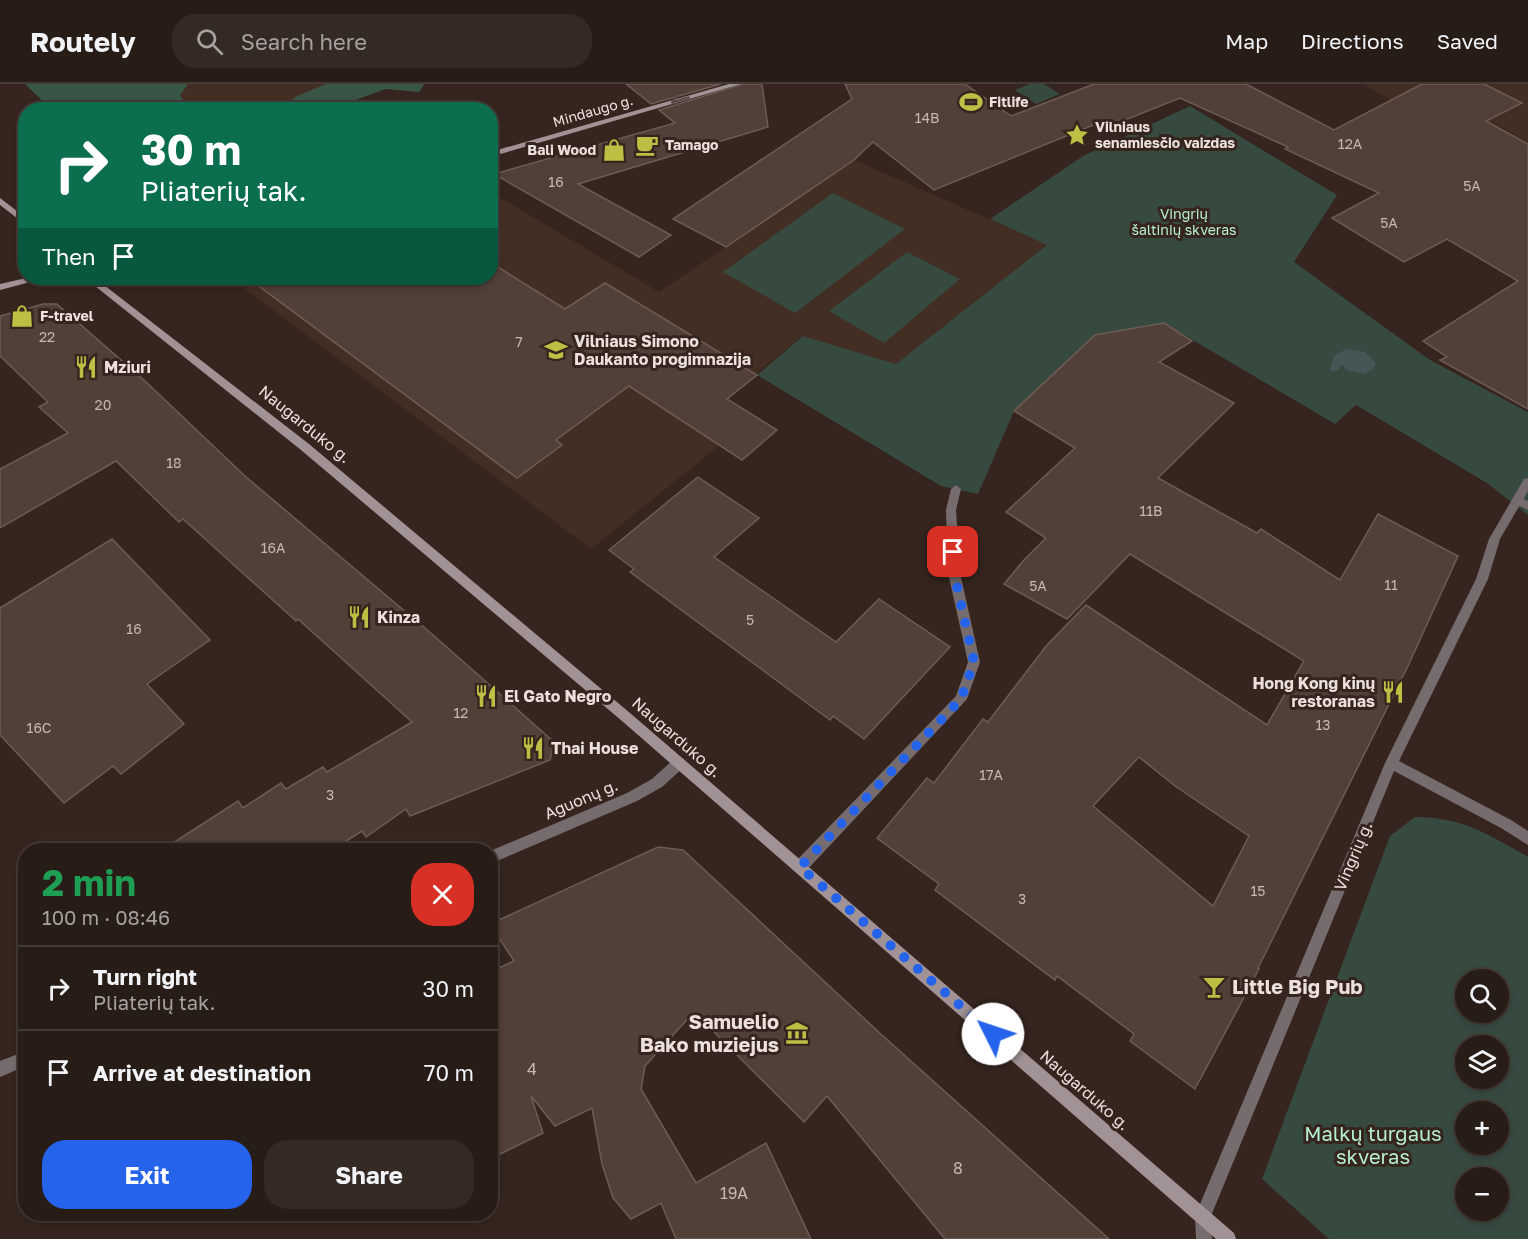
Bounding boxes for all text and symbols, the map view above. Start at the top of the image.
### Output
search box [172,14,592,68]
text: Routely [30,25,136,58]
icon: search [193,25,226,58]
text: Search here [241,28,367,55]
text: Map [1225,28,1268,54]
text: Directions [1301,28,1404,54]
text: Saved [1437,28,1498,54]
sports icon: Fitlife [958,89,984,115]
street label: Mindaugo g. [551,91,635,130]
place label: Fitlife [989,93,1029,110]
one-way arrow [671,95,690,106]
house number: 14B [915,109,939,126]
place label: Vilniaus senamiesčio vaizdas [1095,118,1235,151]
place icon: Vilniaus senamiesčio vaizdas [1064,122,1090,148]
text: 30 m [141,124,241,174]
icon: right [42,126,120,204]
cafe icon: Tamago [634,132,660,158]
house number: 12A [1338,135,1363,152]
place label: Tamago [665,136,718,153]
shop icon: Bali Wood [601,137,627,163]
place label: Bali Wood [527,141,596,158]
house number: 16 [548,173,564,190]
text: Pliaterių tak. [141,175,307,207]
house number: 5A [1463,177,1481,194]
park label: Vingrių šaltinių skveras [1131,205,1237,238]
house number: 5A [1380,214,1398,231]
icon: arrive [107,240,140,273]
text: Then [42,243,95,270]
shop icon: F-travel [9,303,35,329]
place label: F-travel [40,307,94,324]
house number: 22 [39,328,55,345]
place label: Vilniaus Simono Daukanto progimnazija [574,331,751,369]
house number: 7 [515,333,523,350]
school or university icon: Vilniaus Simono Daukanto progimnazija [543,337,569,363]
restaurant icon: Mziuri [73,354,99,380]
place label: Mziuri [104,357,151,377]
street label: Naugarduko g. [255,381,355,467]
house number: 20 [95,396,111,413]
house number: 18 [166,454,182,471]
house number: 11B [1140,502,1162,519]
pin [927,526,978,577]
icon: arrive [936,535,969,568]
house number: 16A [261,539,286,556]
house number: 11 [1384,576,1398,593]
house number: 5A [1029,577,1047,594]
restaurant icon: Kinza [346,604,372,630]
place label: Kinza [377,607,420,627]
house number: 5 [746,611,754,628]
house number: 16 [126,620,142,637]
place label: Hong Kong kinų restoranas [1252,673,1375,711]
restaurant icon: Hong Kong kinų restoranas [1380,679,1406,705]
restaurant icon: El Gato Negro [473,683,499,709]
place label: El Gato Negro [504,686,612,706]
street label: Naugarduko g. [628,693,726,781]
house number: 12 [454,704,468,721]
house number: 13 [1316,716,1330,733]
house number: 16C [27,719,51,736]
restaurant icon: Thai House [520,735,546,761]
place label: Thai House [551,738,638,758]
house number: 17A [979,766,1003,783]
street label: Aguonų g. [541,775,621,823]
house number: 3 [326,786,334,803]
street label: Vingrių g. [1329,818,1377,894]
text: 2 min [42,861,136,904]
button: close [411,863,474,926]
house number: 15 [1251,882,1265,899]
house number: 3 [1018,890,1026,907]
text: 100 m · 08:46 [42,905,170,929]
text: Turn right [93,963,197,990]
map controls [1455,969,1509,1221]
button: search [1455,969,1509,1023]
icon: right [42,972,75,1005]
bar icon: Little Big Pub [1201,974,1227,1000]
place label: Little Big Pub [1232,974,1363,998]
text: 30 m [423,975,474,1002]
text: Pliaterių tak. [93,990,216,1014]
position arrow [961,1002,1025,1066]
place label: Samuelio Bako muziejus [640,1009,779,1056]
museum icon: Samuelio Bako muziejus [784,1020,810,1046]
button: layers [1455,1035,1509,1089]
street label: Naugarduko g. [1036,1046,1134,1134]
icon: arrive [42,1056,75,1089]
text: Arrive at destination [93,1059,311,1086]
text: 70 m [424,1059,474,1086]
house number: 4 [527,1059,537,1079]
button: + [1455,1101,1509,1155]
park label: Malkų turgaus skveras [1304,1121,1442,1168]
button: Exit [42,1140,252,1209]
button: Share [264,1140,474,1209]
house number: 8 [953,1158,963,1178]
button: − [1455,1167,1509,1221]
house number: 19A [720,1183,748,1203]

